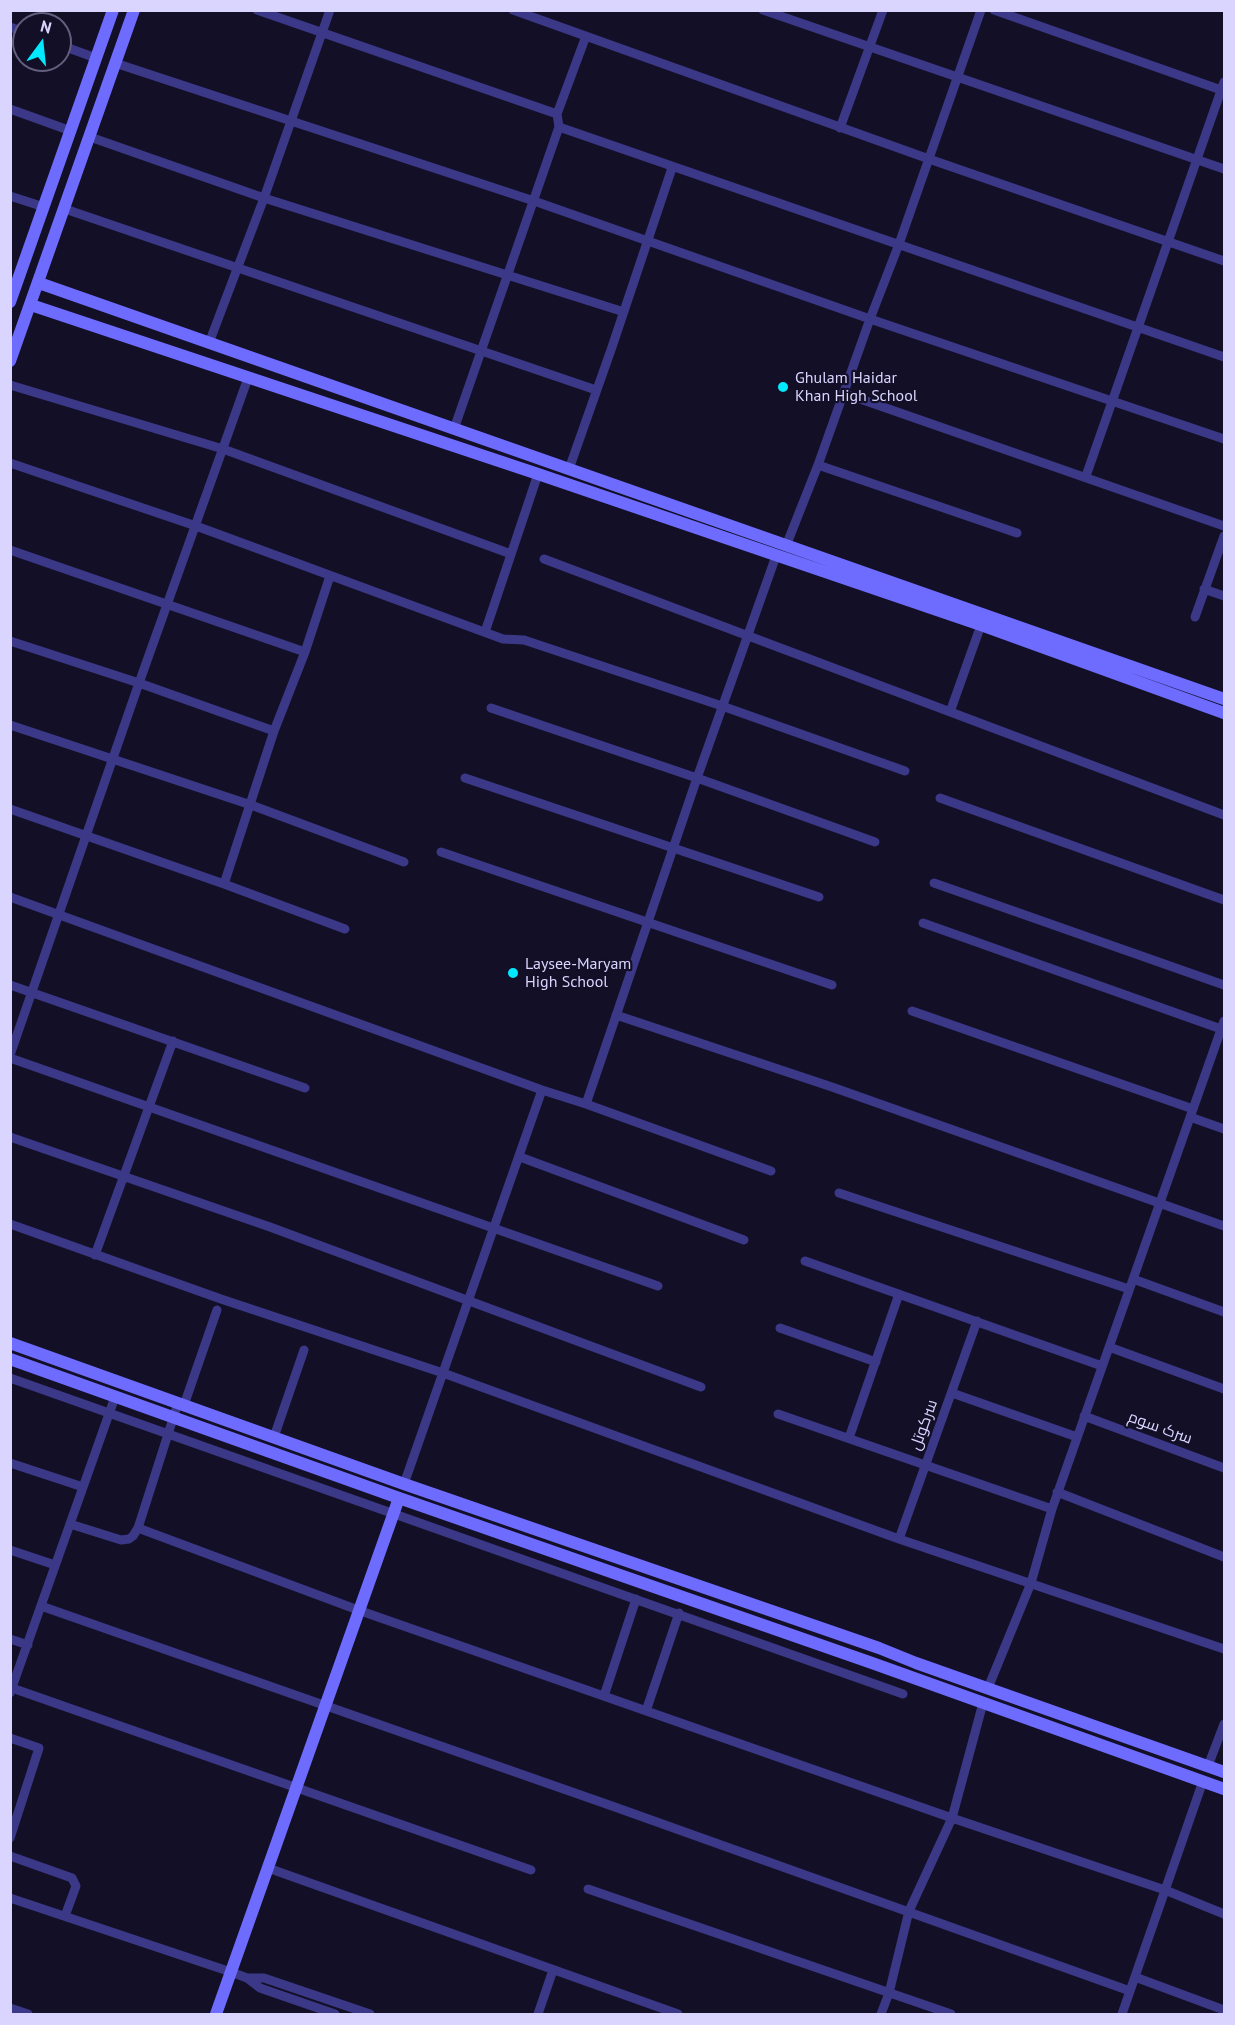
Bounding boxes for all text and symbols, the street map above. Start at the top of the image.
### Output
north arrow [12,12,72,72]
text: N [38,16,54,38]
place label: Ghulam Haidar Khan High School [795,368,917,406]
marker: Ghulam Haidar Khan High School [776,380,790,394]
place label: Laysee-Maryam High School [525,954,631,992]
marker: Laysee-Maryam High School [506,966,520,980]
street label: سرکوتل [906,1397,942,1453]
street label: سرک سوم [1125,1408,1195,1448]

